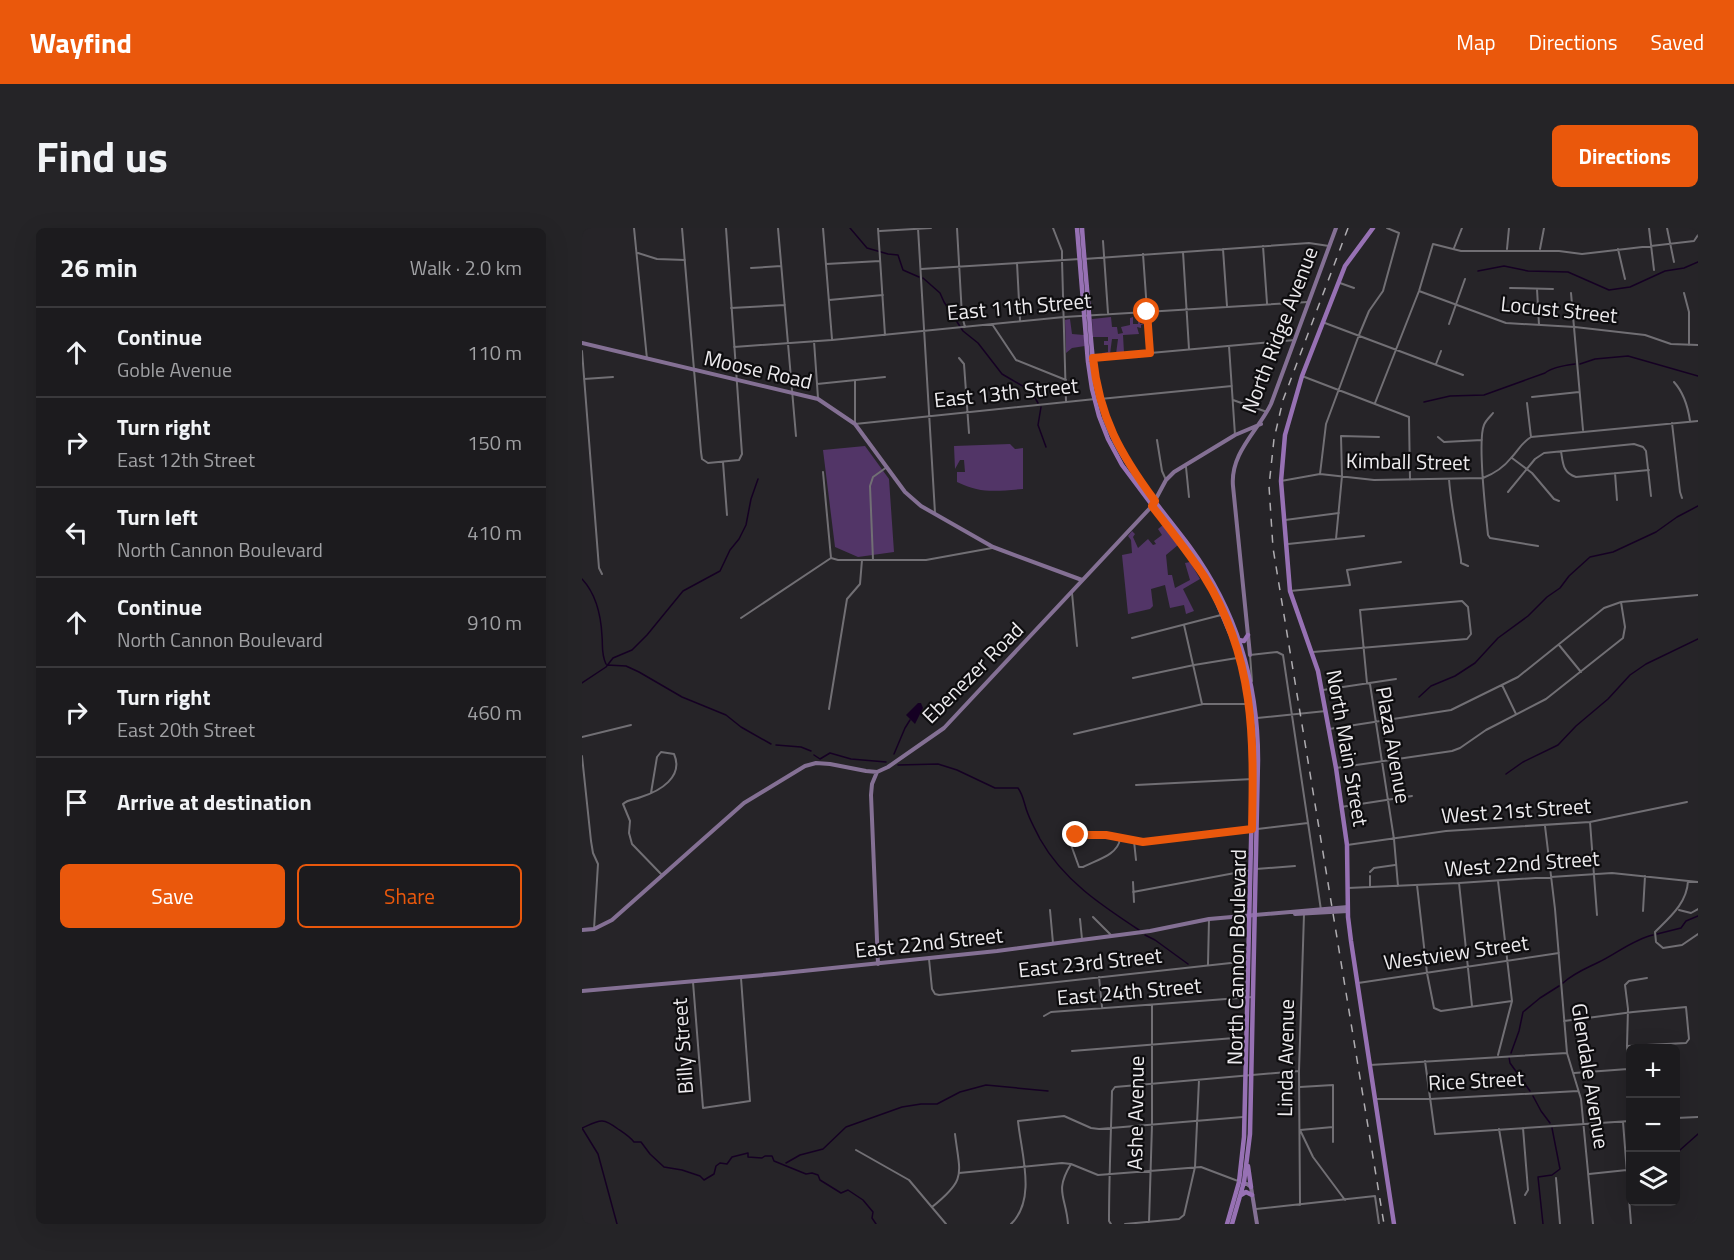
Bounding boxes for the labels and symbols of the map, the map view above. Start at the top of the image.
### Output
street label: North Ridge Avenue [1233,242,1326,418]
street label: East 11th Street [945,284,1093,328]
street label: Locust Street [1499,287,1620,331]
route start [1133,298,1159,324]
street label: Moose Road [701,341,815,397]
street label: East 13th Street [932,368,1080,415]
street label: Kimball Street [1346,444,1471,478]
street label: Ebenezer Road [914,614,1030,730]
street label: North Main Street [1318,667,1378,829]
street label: Plaza Avenue [1368,684,1420,806]
street label: West 21st Street [1440,789,1592,831]
route end [1062,821,1088,847]
street label: West 22nd Street [1443,842,1601,884]
street label: North Cannon Boulevard [1218,849,1254,1065]
street label: East 22nd Street [853,918,1005,966]
street label: Westview Street [1381,926,1531,978]
street label: East 23rd Street [1016,938,1164,985]
street label: East 24th Street [1055,969,1203,1013]
street label: Billy Street [663,996,701,1095]
street label: Linda Avenue [1268,999,1302,1117]
street label: Glendale Avenue [1564,1001,1618,1151]
street label: Ashe Avenue [1118,1055,1152,1170]
street label: Rice Street [1427,1061,1525,1098]

